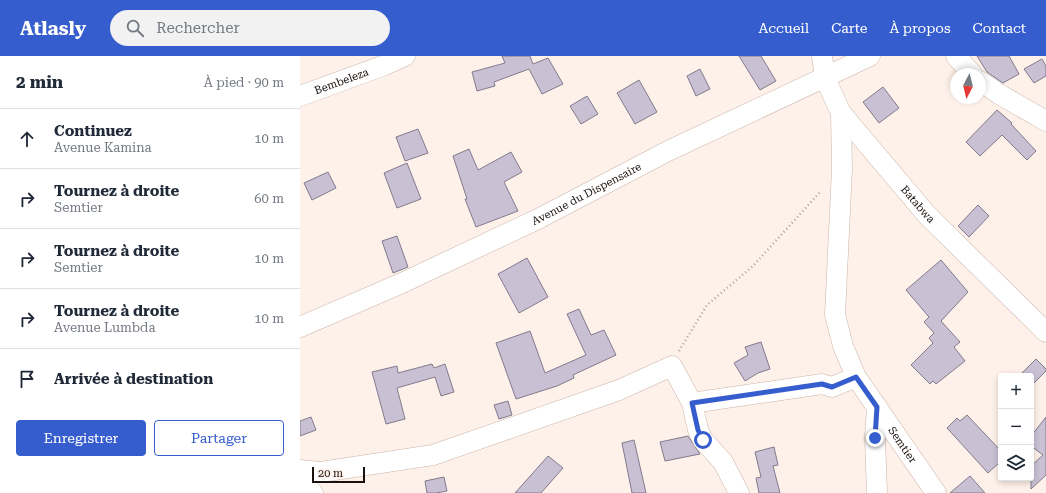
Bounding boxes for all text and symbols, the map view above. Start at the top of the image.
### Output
search box [110,10,390,46]
text: Atlasly [20,17,86,40]
icon: search [124,17,146,39]
text: Rechercher [156,19,240,37]
text: Accueil [758,20,809,36]
text: Carte [831,20,868,36]
text: À propos [890,20,951,36]
text: Contact [973,20,1026,36]
street label: Bembeleza [313,66,371,97]
north arrow [950,68,986,104]
text: 2 min [16,72,63,92]
text: À pied · 90 m [204,75,284,90]
text: Continuez [54,122,132,140]
icon: ahead [16,128,38,150]
text: 10 m [254,131,284,146]
text: Avenue Kamina [54,140,152,155]
street label: Avenue du Dispensaire [530,160,644,228]
text: Tournez à droite [54,182,179,200]
street label: Batabwa [898,183,937,226]
icon: right [16,188,38,210]
text: 60 m [254,191,284,206]
text: Semtier [54,200,103,215]
text: Tournez à droite [54,242,179,260]
icon: right [16,248,38,270]
text: 10 m [254,251,284,266]
text: Semtier [54,260,103,275]
text: Tournez à droite [54,302,179,320]
icon: right [16,308,38,330]
text: 10 m [254,311,284,326]
text: Avenue Lumbda [54,320,155,335]
icon: arrive [16,368,38,390]
text: Arrivée à destination [54,370,213,388]
map controls [998,373,1034,481]
button: + [998,373,1034,409]
button: − [998,409,1034,445]
button: Enregistrer [16,420,146,456]
button: Partager [154,420,284,456]
street label: Semtier [885,424,920,466]
route end [866,429,884,447]
route start [694,431,712,449]
button: layers [998,445,1034,481]
scale bar [312,465,365,484]
text: 20 m [318,467,343,480]

